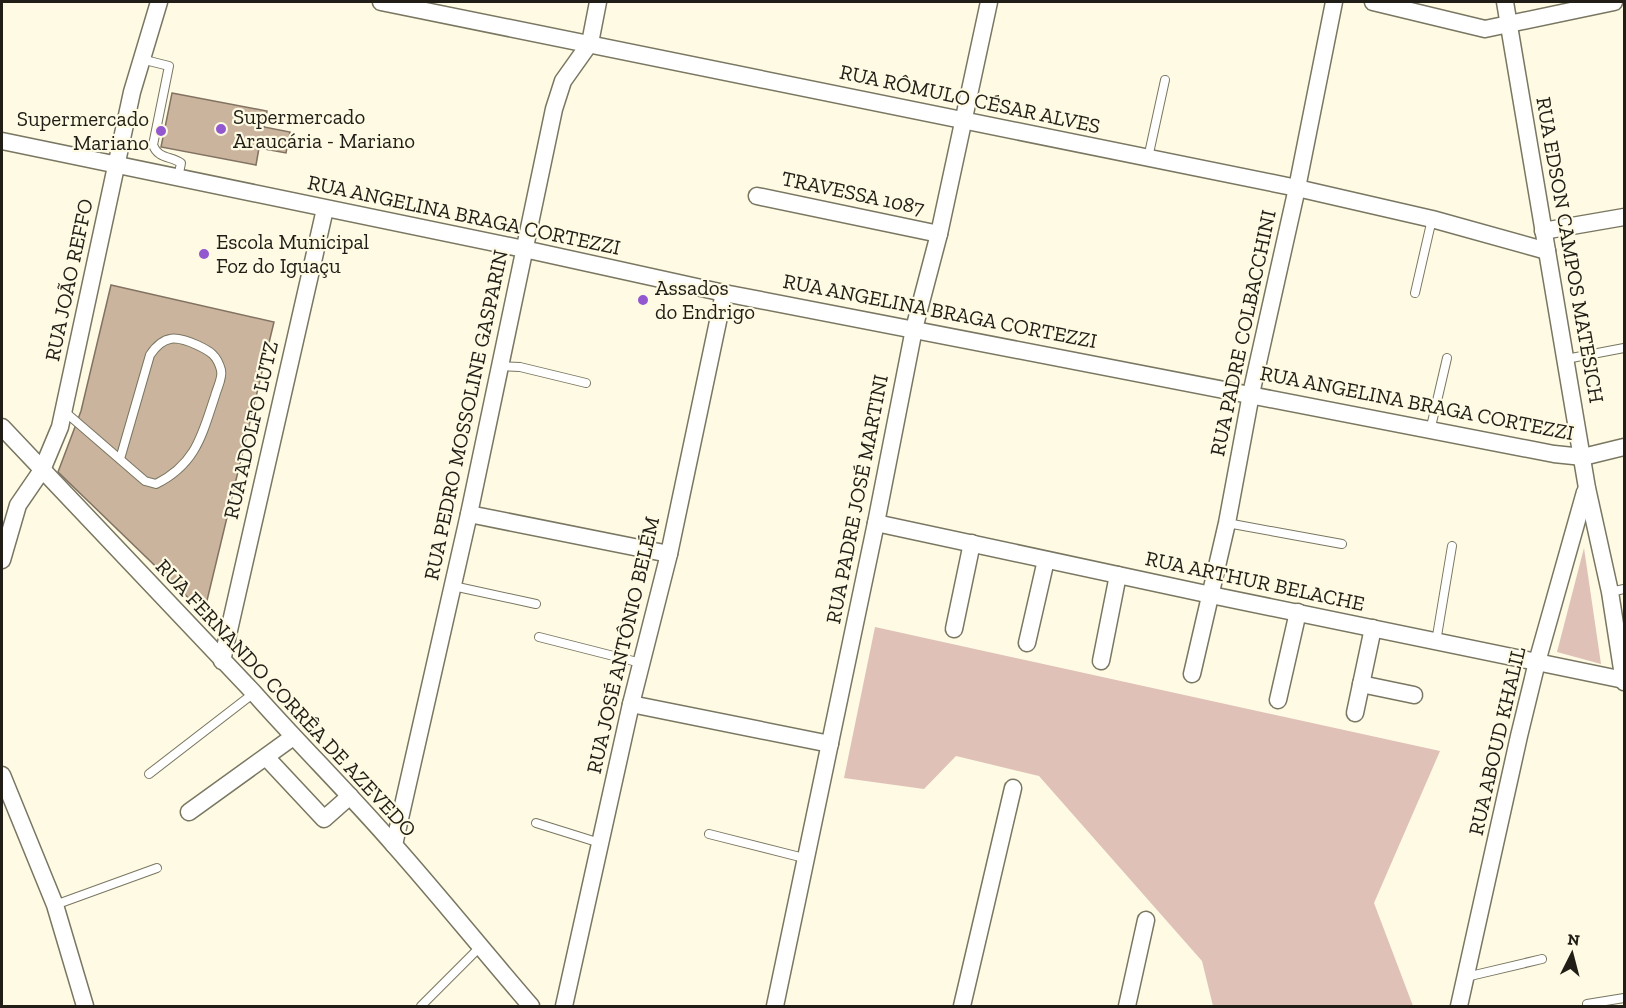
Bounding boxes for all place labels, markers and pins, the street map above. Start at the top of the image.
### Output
place label: Supermercado Araucária - Mariano [233,104,415,153]
place label: Supermercado Mariano [17,106,149,155]
marker: Supermercado Araucária - Mariano [214,122,228,136]
marker: Supermercado Mariano [154,124,168,138]
place label: Escola Municipal Foz do Iguaçu [216,229,370,278]
marker: Escola Municipal Foz do Iguaçu [197,247,211,261]
place label: Assados do Endrigo [655,275,755,324]
marker: Assados do Endrigo [636,293,650,307]

